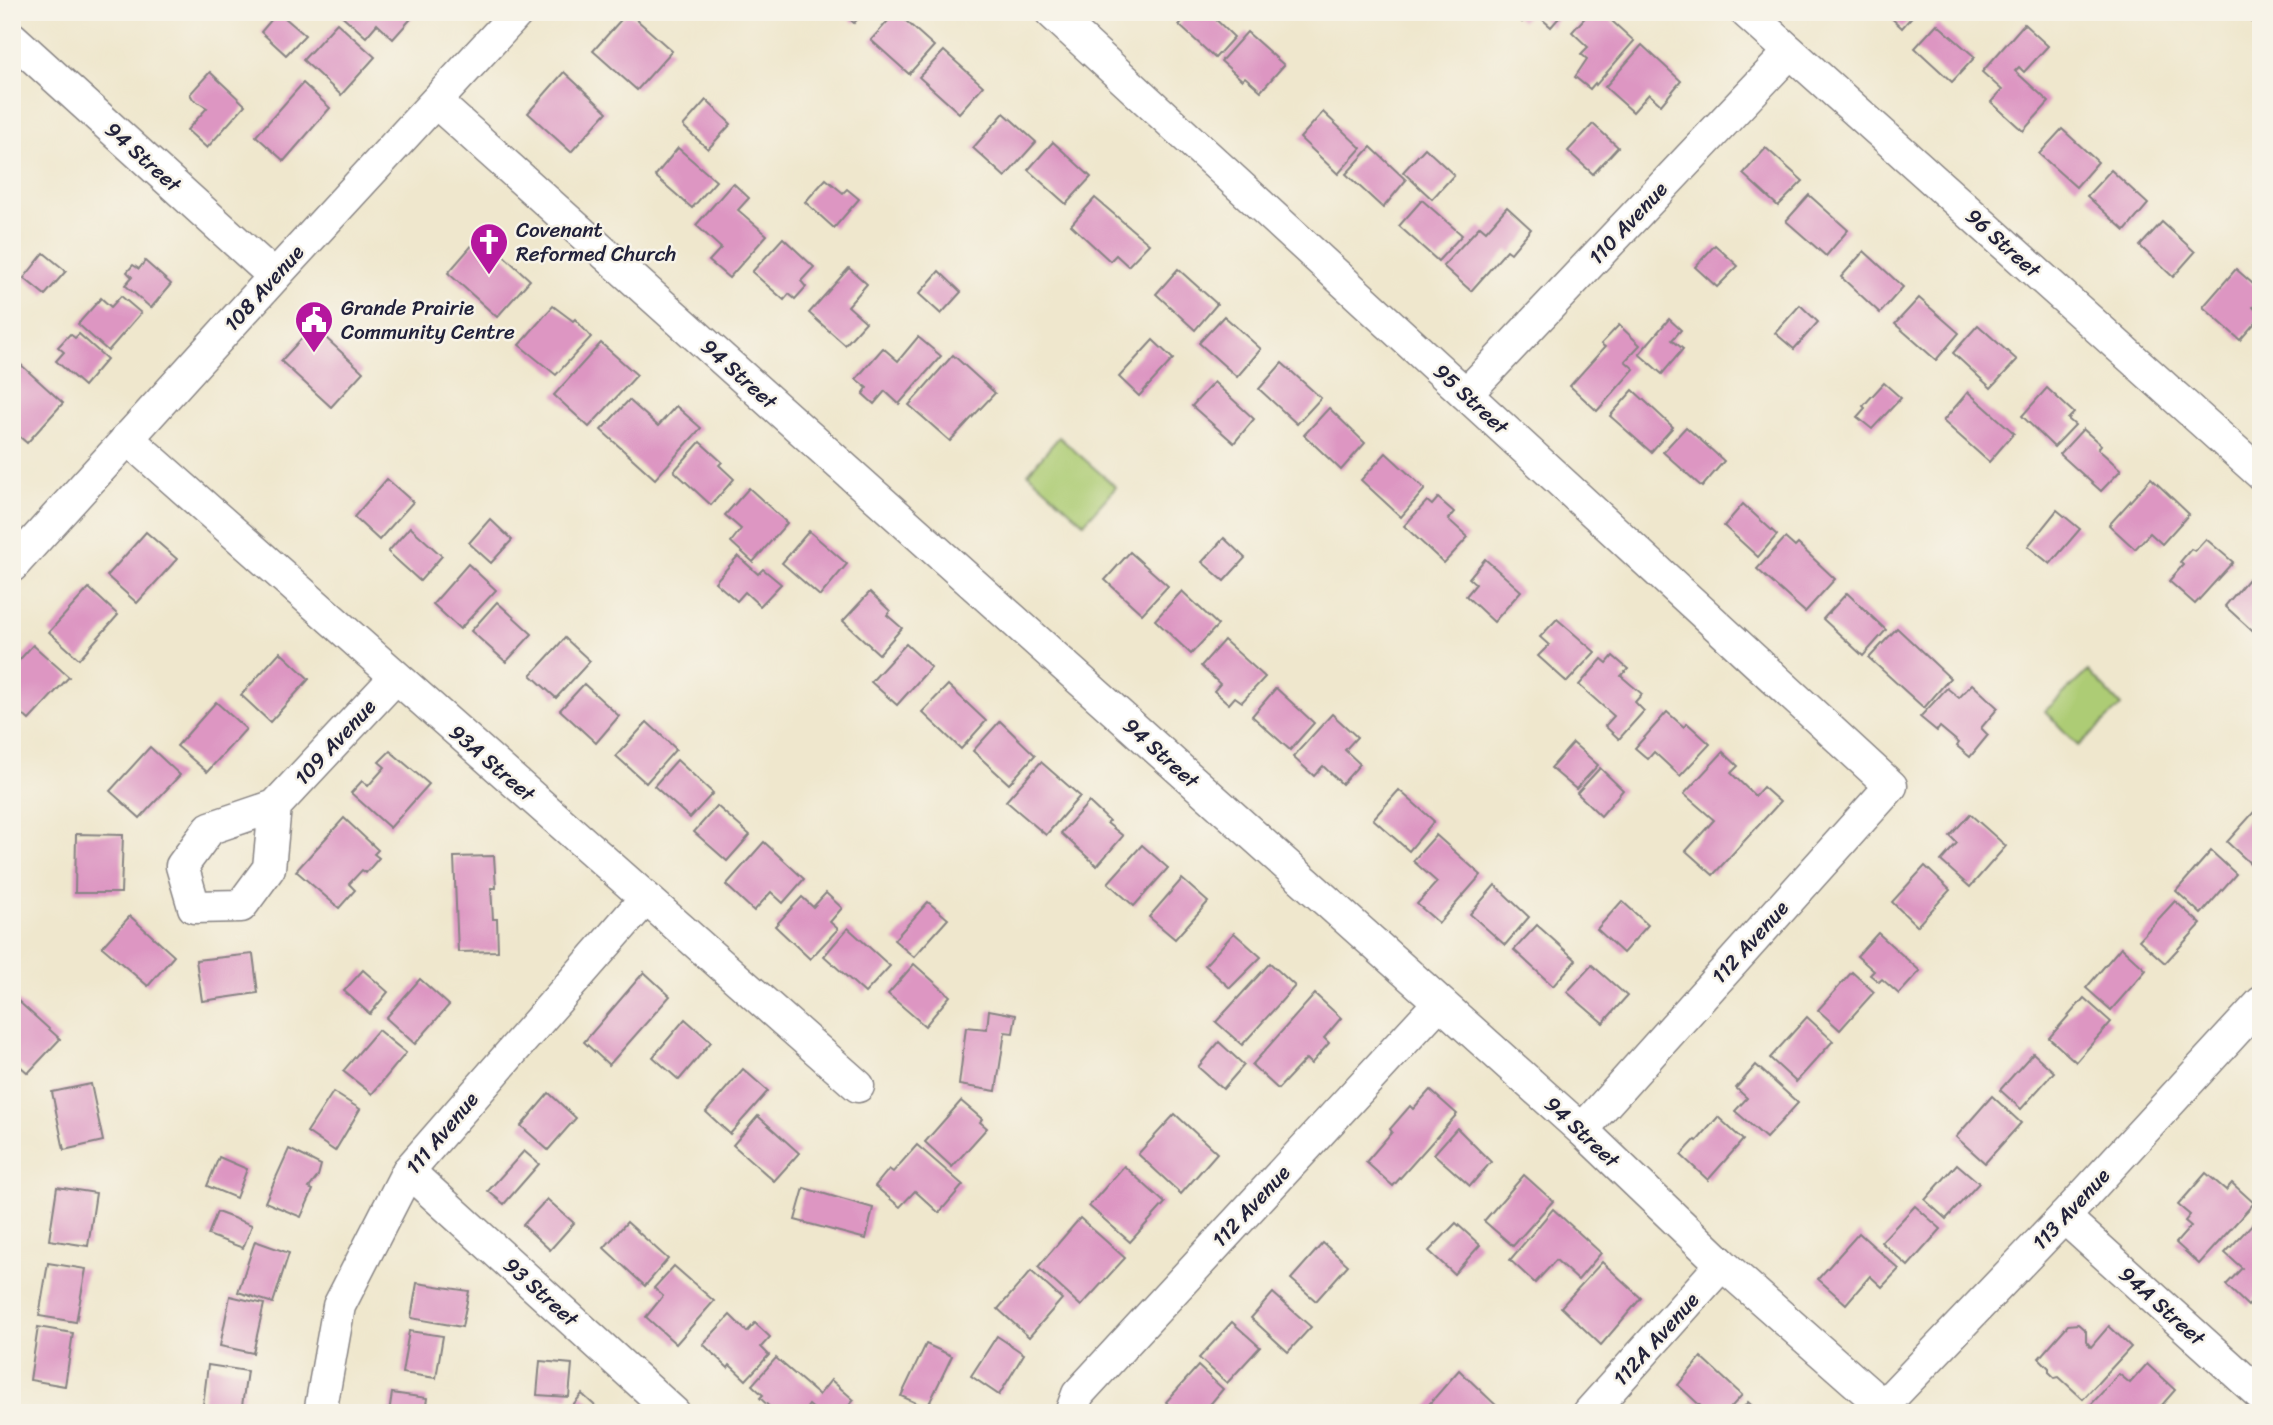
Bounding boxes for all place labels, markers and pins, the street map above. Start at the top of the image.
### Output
place label: Covenant Reformed Church [516,211,676,273]
church icon: Covenant Reformed Church [468,221,510,276]
place label: Grande Prairie Community Centre [341,289,515,351]
public building icon: Grande Prairie Community Centre [293,299,335,354]

